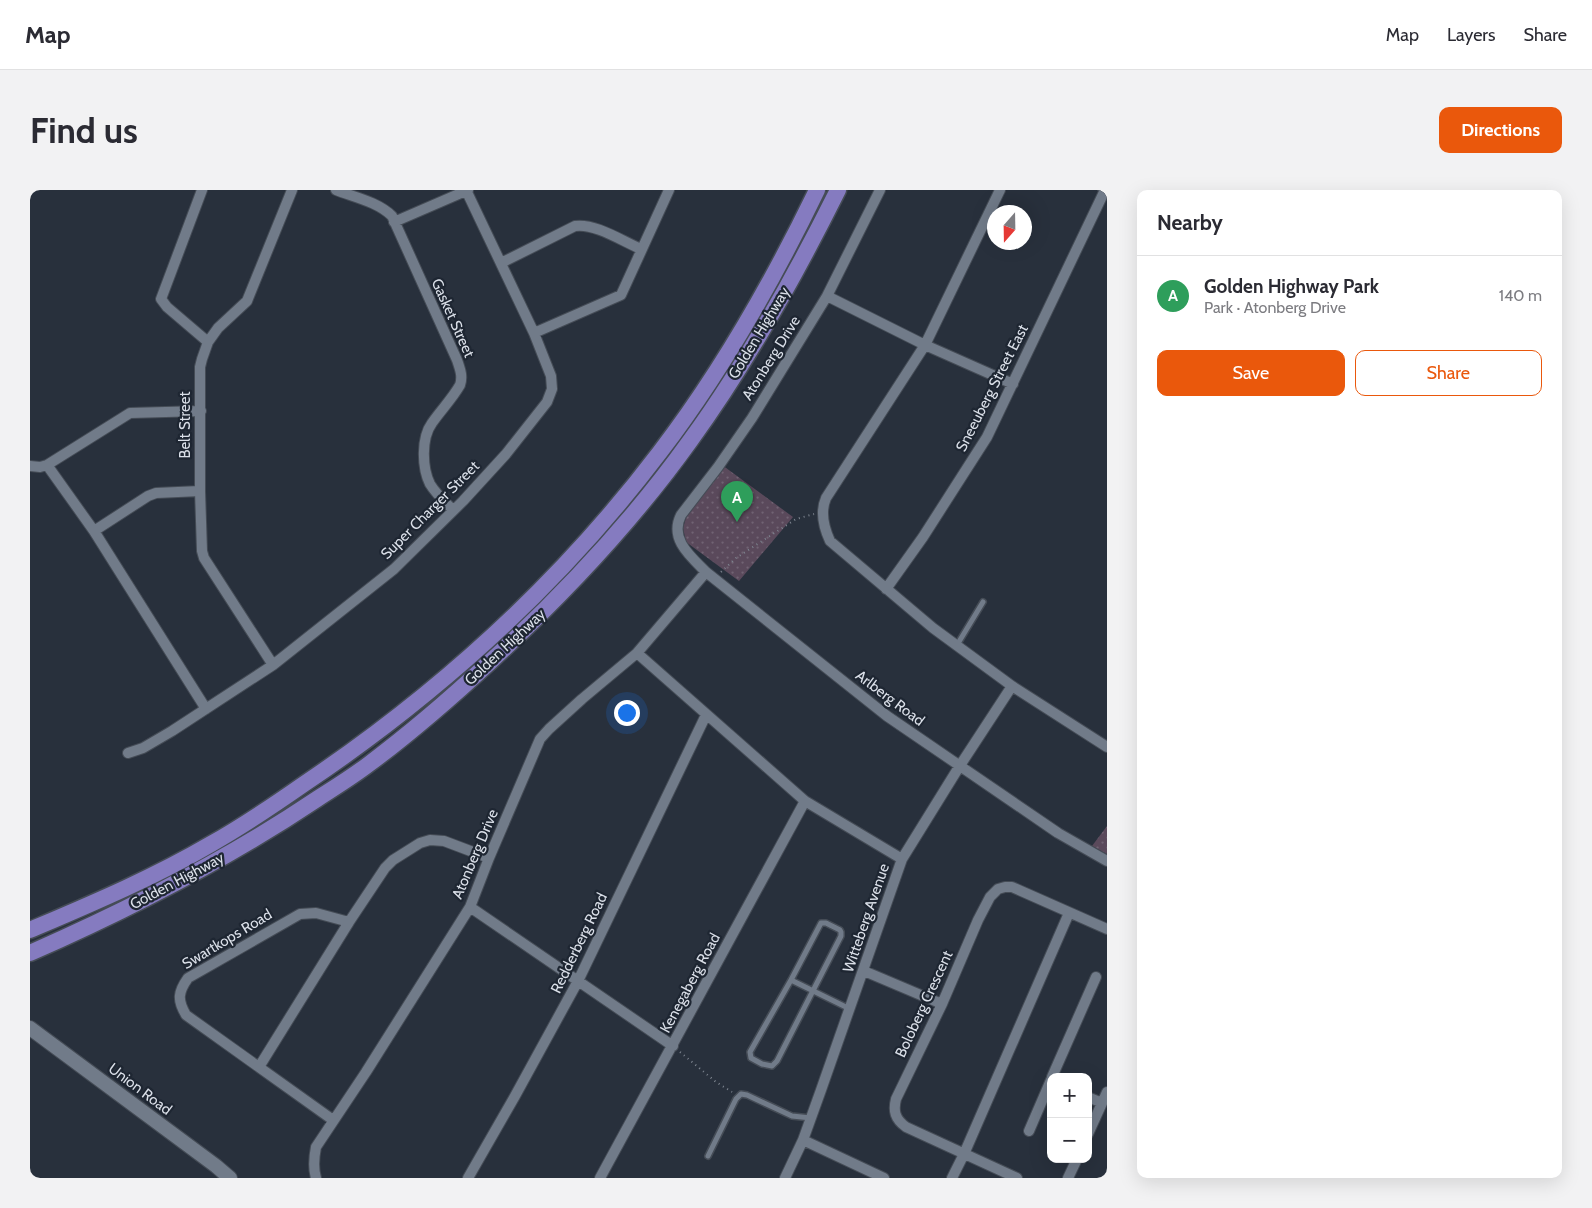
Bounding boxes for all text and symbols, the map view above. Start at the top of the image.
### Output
text: Map [25,20,71,49]
text: Map [1386,24,1419,46]
text: Layers [1447,24,1496,46]
text: Share [1524,24,1567,46]
button: Directions [1439,107,1562,153]
text: Find us [30,109,138,152]
north arrow [987,205,1032,250]
text: Nearby [1157,210,1223,235]
text: Golden Highway Park [1204,275,1379,298]
street label: Gasket Street [428,276,478,360]
street label: Golden Highway [725,283,794,382]
text: A [1168,286,1178,305]
text: 140 m [1499,286,1542,305]
text: Park · Atonberg Drive [1204,298,1346,317]
street label: Atonberg Drive [738,312,804,403]
street label: Sneeuberg Street East [952,321,1032,455]
button: Save [1157,350,1345,396]
button: Share [1355,350,1542,396]
street label: Belt Street [176,391,194,459]
street label: Super Charger Street [377,457,483,563]
pin: A [721,481,753,522]
street label: Golden Highway [461,605,549,689]
street label: Arlberg Road [852,666,928,730]
your location [614,700,640,726]
street label: Atonberg Drive [448,806,502,902]
street label: Golden Highway [127,848,227,913]
street label: Witteberg Avenue [839,861,893,975]
street label: Redderberg Road [547,890,611,996]
street label: Swartkops Road [179,905,275,973]
street label: Kenegaberg Road [656,930,724,1036]
street label: Boloberg Crescent [891,948,957,1060]
street label: Union Road [105,1059,175,1119]
map controls [1047,1073,1092,1163]
button: + [1047,1073,1092,1118]
button: − [1047,1118,1092,1163]

